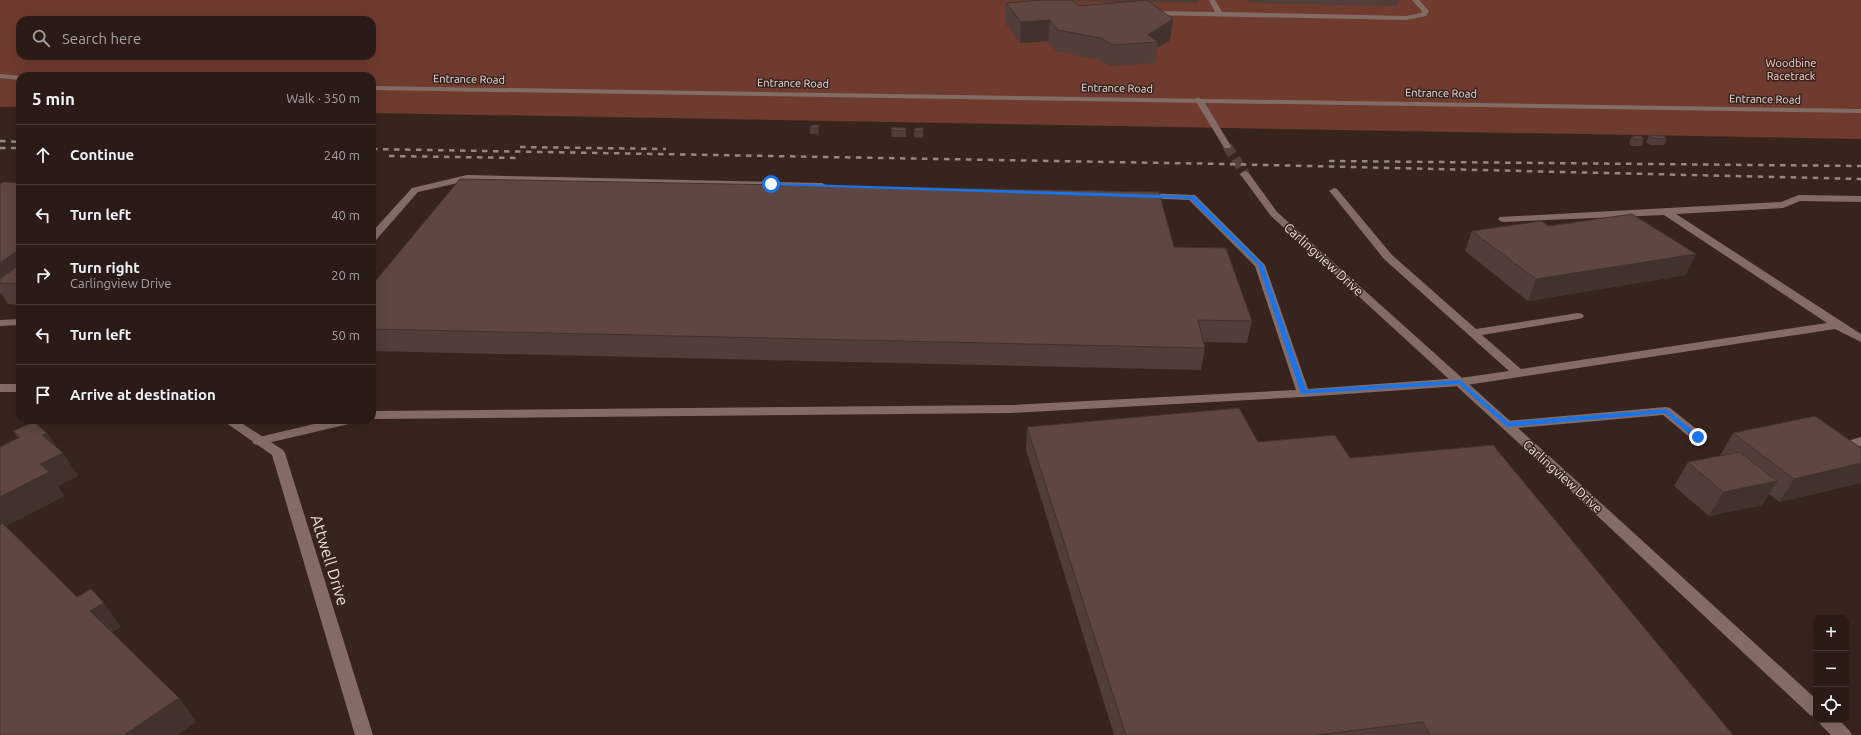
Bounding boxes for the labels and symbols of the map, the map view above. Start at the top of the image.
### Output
park label: Woodbine Racetrack [1766,57,1816,82]
street label: Entrance Road [433,72,505,86]
street label: Entrance Road [757,76,829,90]
street label: Entrance Road [1081,81,1153,95]
street label: Entrance Road [1405,86,1477,100]
street label: Entrance Road [1729,92,1801,106]
route start [762,175,780,193]
street label: Carlingview Drive [1282,220,1366,298]
route end [1689,428,1707,446]
street label: Carlingview Drive [1521,437,1605,515]
street label: Attwell Drive [308,512,352,608]

